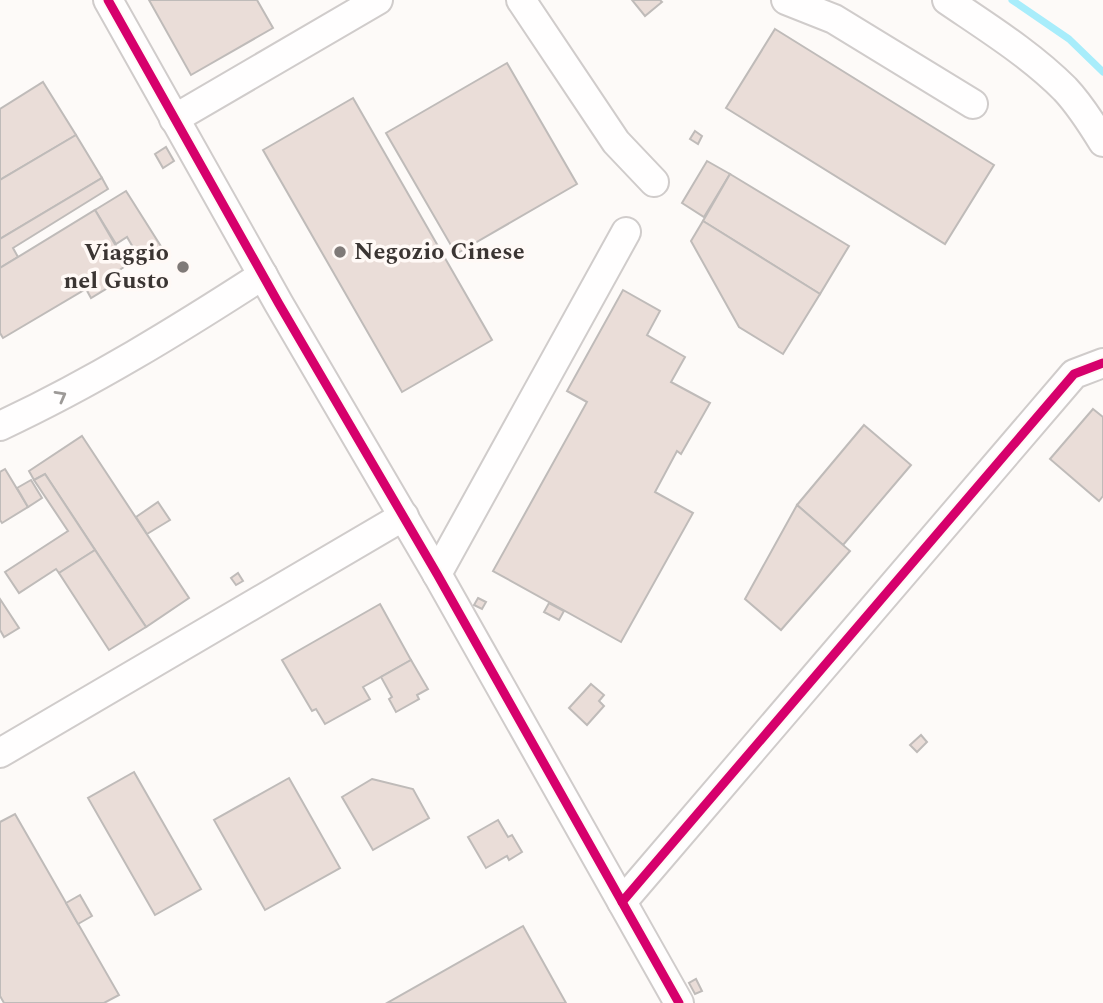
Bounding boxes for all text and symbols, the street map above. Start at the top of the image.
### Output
place label: Negozio Cinese [354,234,525,270]
place label: Viaggio nel Gusto [63,235,169,299]
marker: Negozio Cinese [332,244,348,260]
marker: Viaggio nel Gusto [175,259,191,275]
one-way arrow [54,391,67,404]

